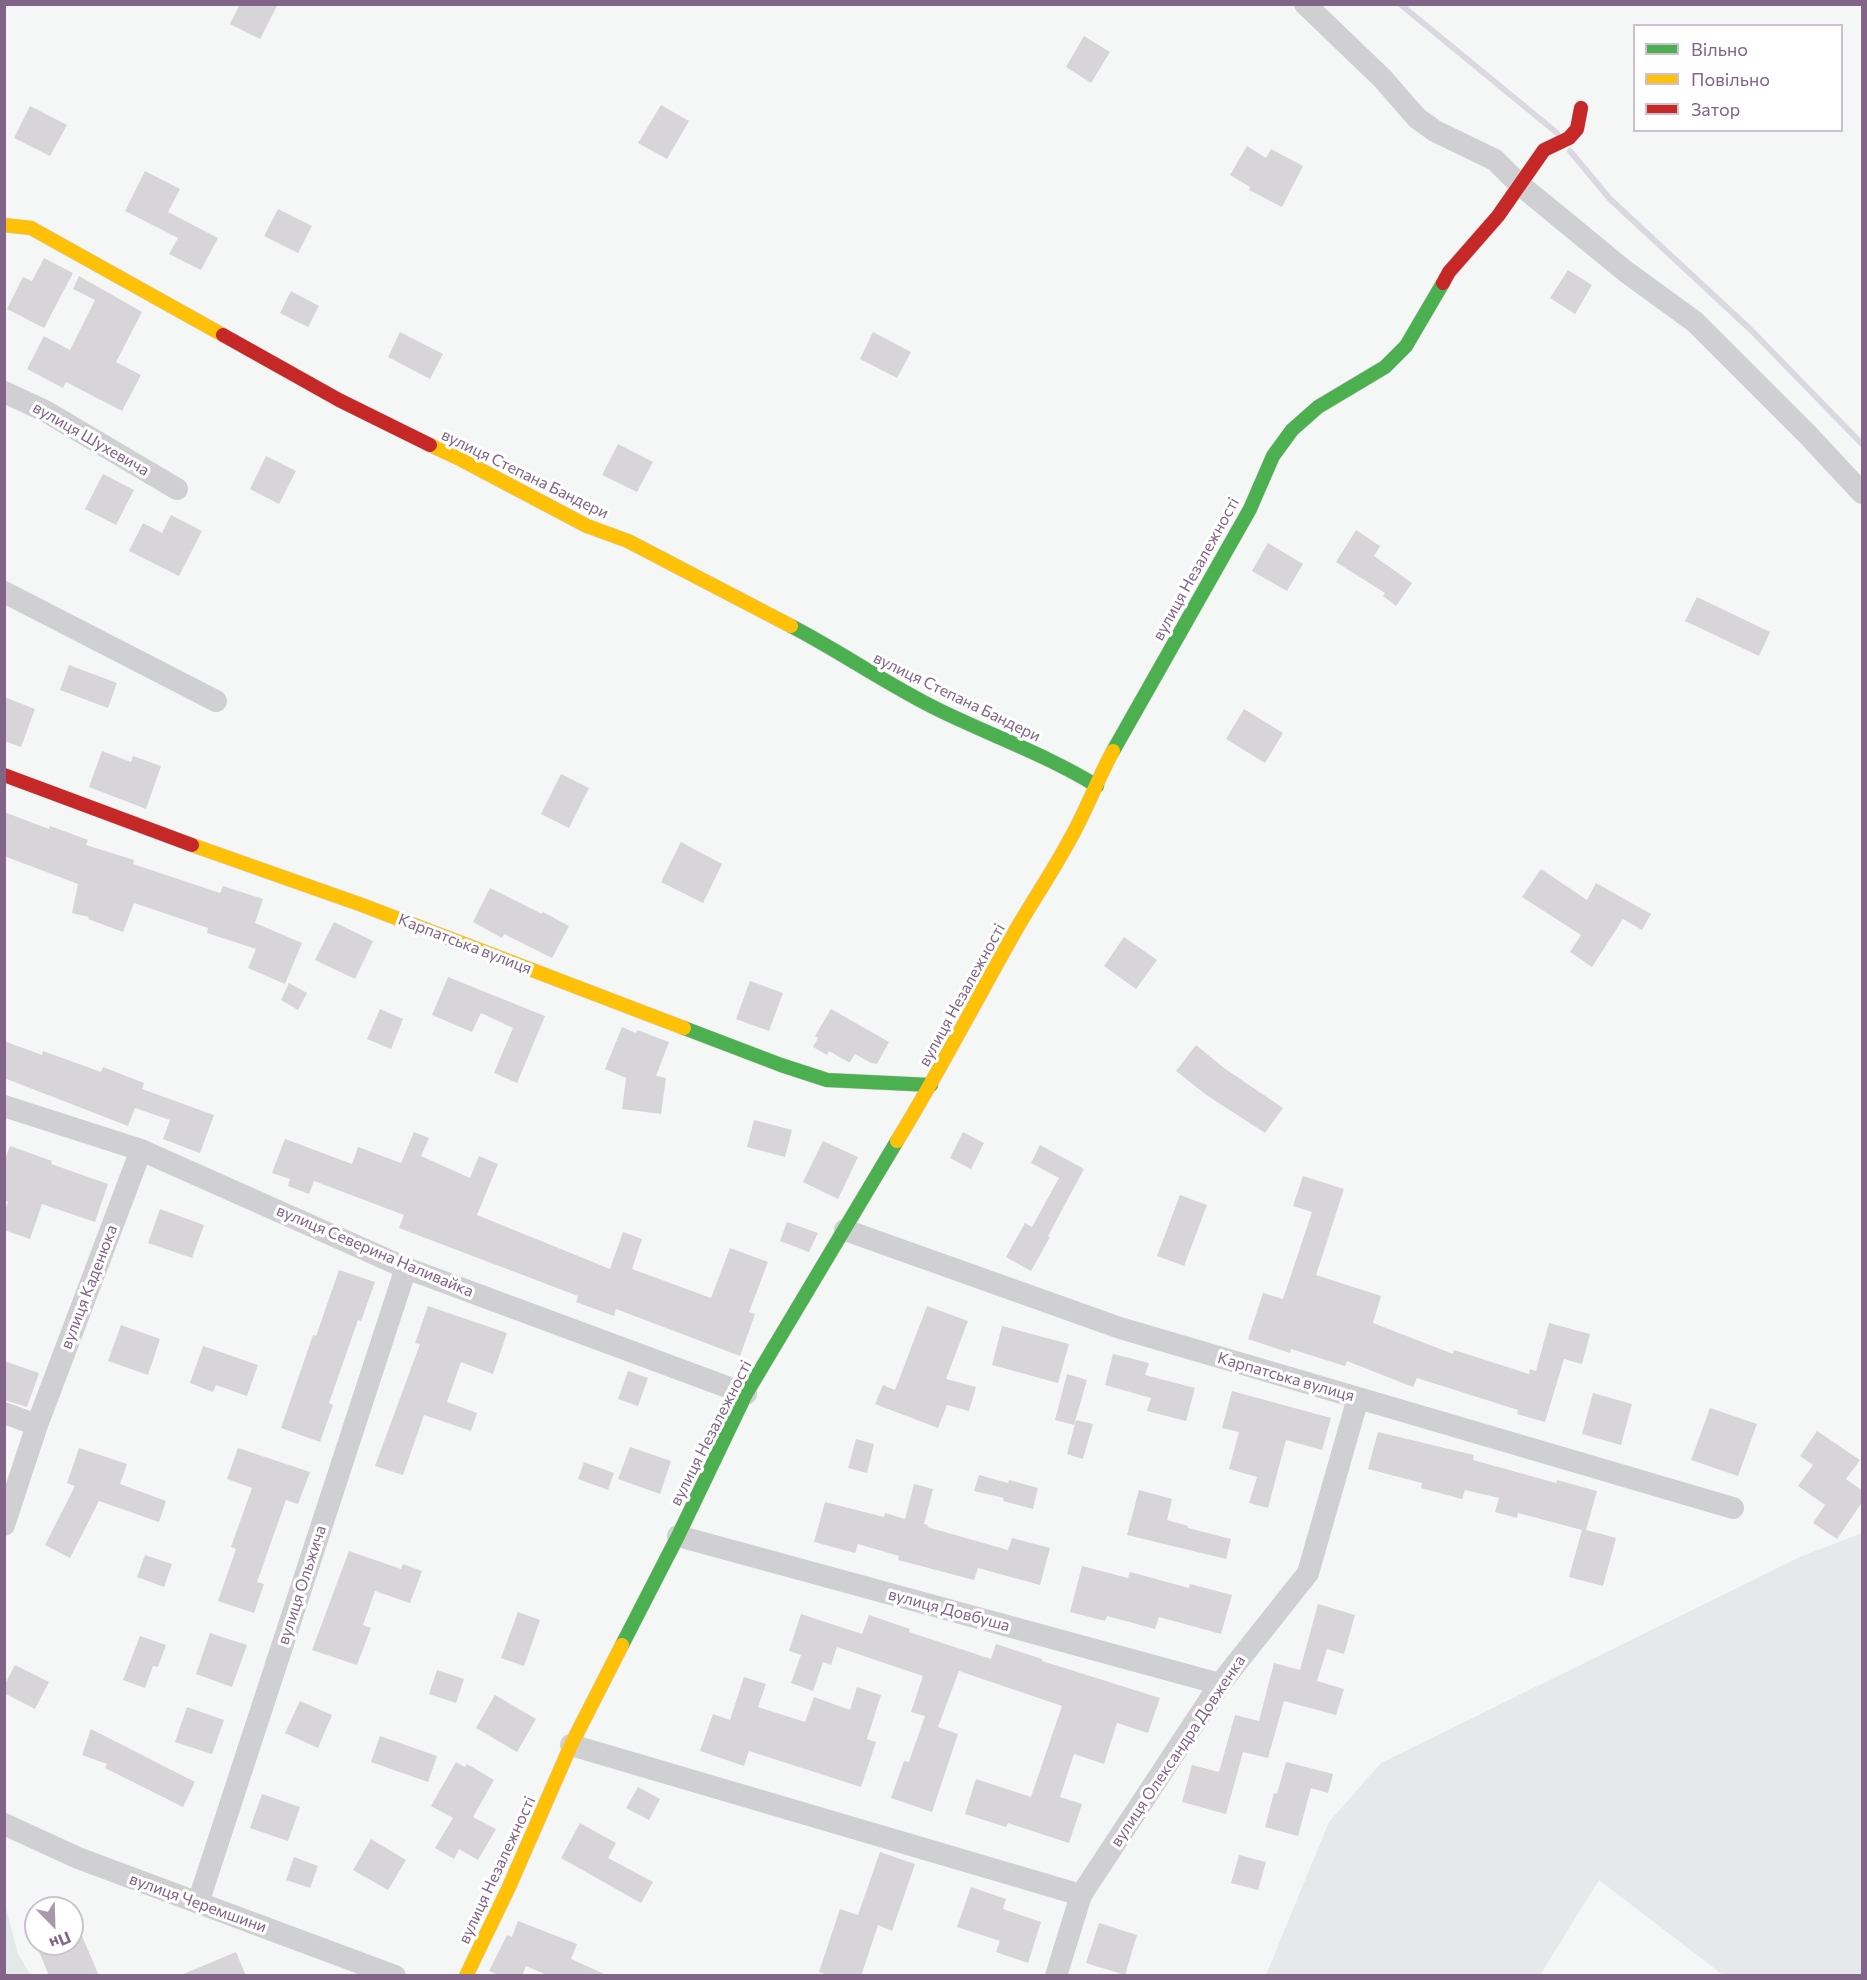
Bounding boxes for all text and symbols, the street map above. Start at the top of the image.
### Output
legend [1633,24,1843,132]
text: Вільно [1691,38,1748,60]
text: Повільно [1691,68,1770,90]
text: Затор [1691,98,1740,120]
street label: вулиця Шухевича [29,398,153,480]
street label: вулиця Степана Бандери [438,425,612,523]
street label: вулиця Незалежності [1149,494,1243,644]
street label: вулиця Степана Бандери [870,648,1044,746]
street label: Карпатська вулиця [395,910,535,978]
street label: вулиця Незалежності [915,920,1009,1070]
street label: вулиця Северина Наливайка [274,1201,476,1301]
street label: вулиця Каденюка [57,1222,121,1352]
street label: Карпатська вулиця [1215,1348,1357,1406]
street label: вулиця Незалежності [666,1357,756,1509]
street label: вулиця Ольжича [274,1523,330,1647]
street label: вулиця Довбуша [886,1585,1012,1635]
street label: вулиця Олександра Довженка [1107,1652,1249,1850]
street label: вулиця Незалежності [454,1793,540,1947]
street label: вулиця Черемшини [127,1869,269,1937]
north arrow [24,1896,84,1956]
text: Пн [47,1928,74,1954]

